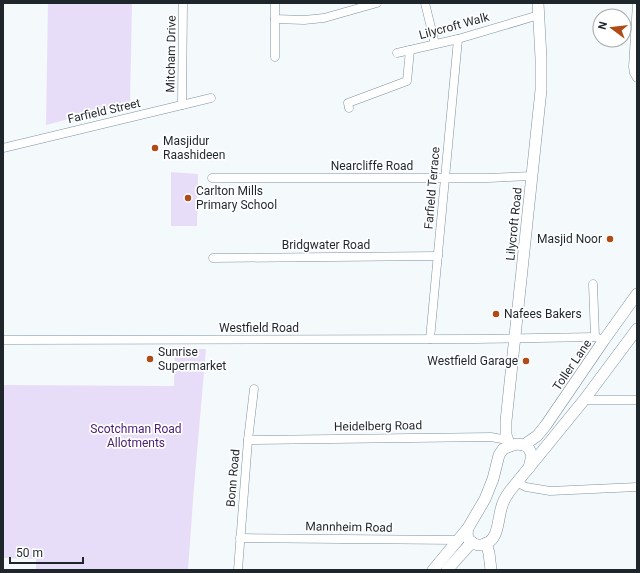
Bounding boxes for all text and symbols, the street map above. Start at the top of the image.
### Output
north arrow [592,8,632,48]
street label: Lilycroft Walk [417,10,491,42]
street label: Mitcham Drive [163,15,179,93]
text: N [596,20,610,31]
street label: Farfield Street [66,96,142,126]
place label: Masjidur Raashideen [163,134,225,162]
marker: Masjidur Raashideen [150,143,160,153]
street label: Farfield Terrace [421,146,443,230]
street label: Nearcliffe Road [331,159,413,173]
place label: Carlton Mills Primary School [196,184,277,212]
street label: Lilycroft Road [503,187,525,261]
marker: Carlton Mills Primary School [183,193,193,203]
place label: Masjid Noor [537,232,602,246]
marker: Masjid Noor [605,234,615,244]
street label: Bridgwater Road [282,238,370,252]
place label: Nafees Bakers [504,307,582,321]
marker: Nafees Bakers [491,309,501,319]
street label: Westfield Road [219,321,299,335]
street label: Toller Lane [550,337,594,393]
place label: Sunrise Supermarket [158,345,226,373]
marker: Sunrise Supermarket [145,354,155,364]
place label: Westfield Garage [427,354,518,368]
marker: Westfield Garage [521,356,531,366]
street label: Heidelberg Road [334,418,422,434]
park label: Scotchman Road Allotments [90,422,182,450]
street label: Bonn Road [223,448,243,508]
street label: Mannheim Road [305,519,393,535]
scale bar [10,539,83,565]
text: 50 m [16,546,43,560]

